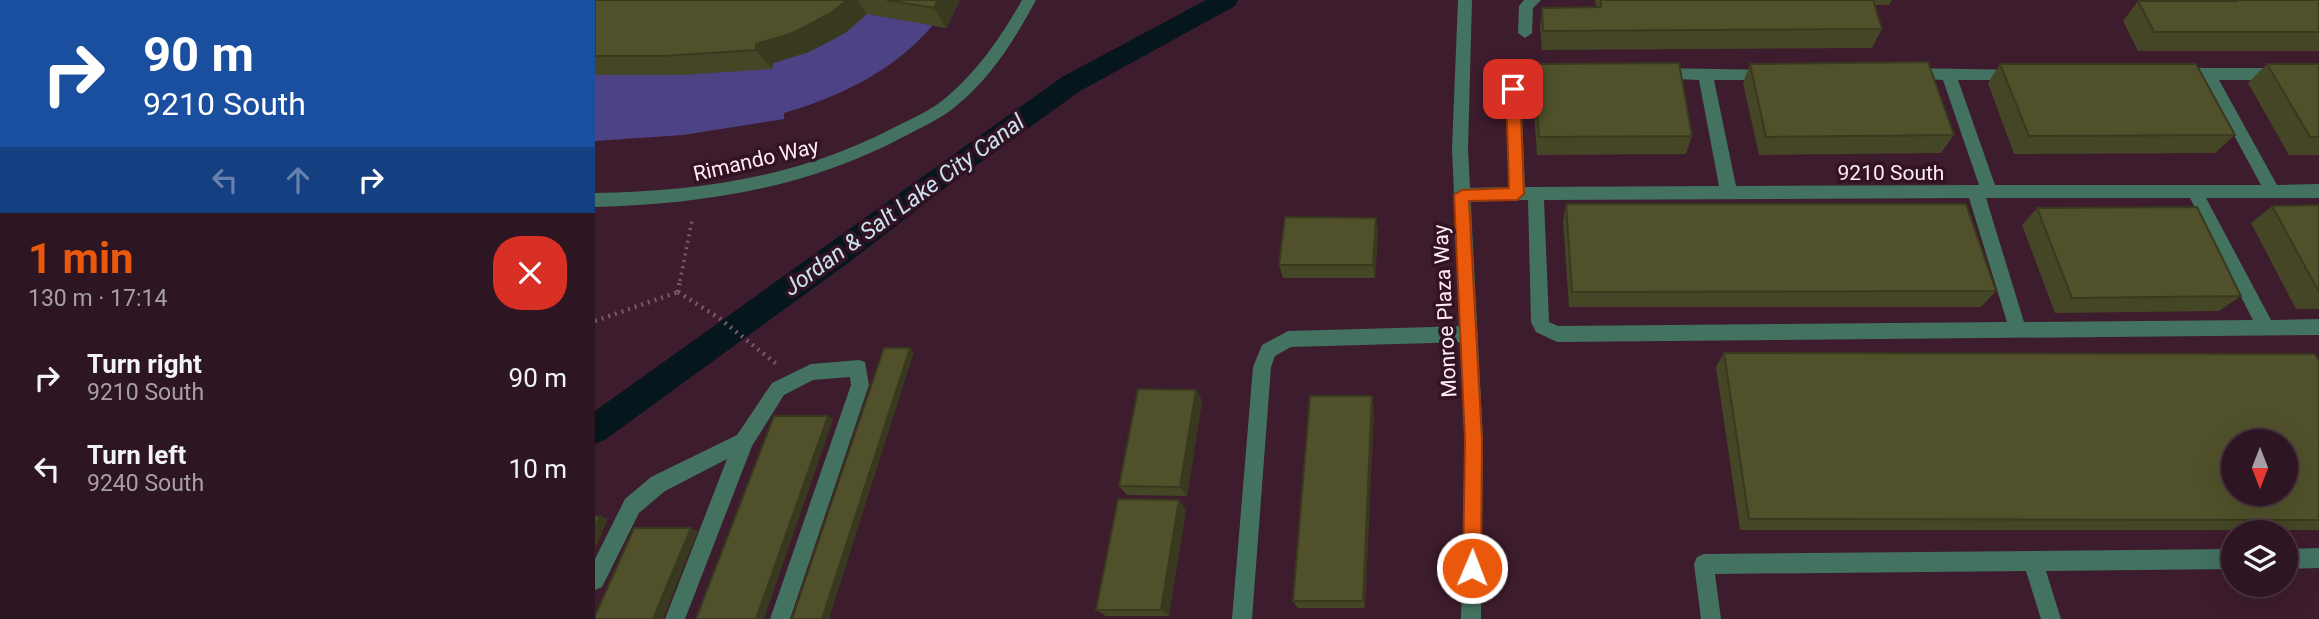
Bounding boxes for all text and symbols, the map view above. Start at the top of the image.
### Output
text: 90 m [143,26,254,83]
icon: right [28,28,119,119]
pin [1483,59,1543,119]
icon: arrive [1494,70,1532,108]
text: 9210 South [143,85,306,123]
water label: Jordan & Salt Lake City Canal [778,108,1030,301]
street label: Rimando Way [691,134,821,186]
icon: left [206,161,244,199]
icon: ahead [279,161,317,199]
icon: right [352,161,390,199]
street label: 9210 South [1838,161,1944,185]
street label: Monroe Plaza Way [1428,224,1462,398]
text: 1 min [28,234,134,283]
button: close [493,236,567,310]
text: 130 m · 17:14 [28,285,167,312]
text: Turn right [87,349,202,379]
icon: right [28,359,66,397]
text: 90 m [509,363,567,393]
text: 9210 South [87,379,204,406]
north arrow [2221,429,2298,506]
map controls [2221,429,2298,597]
text: Turn left [87,440,186,470]
icon: left [28,450,66,488]
text: 10 m [509,454,567,484]
text: 9240 South [87,470,204,497]
button: layers [2221,520,2298,597]
position arrow [1435,531,1509,605]

